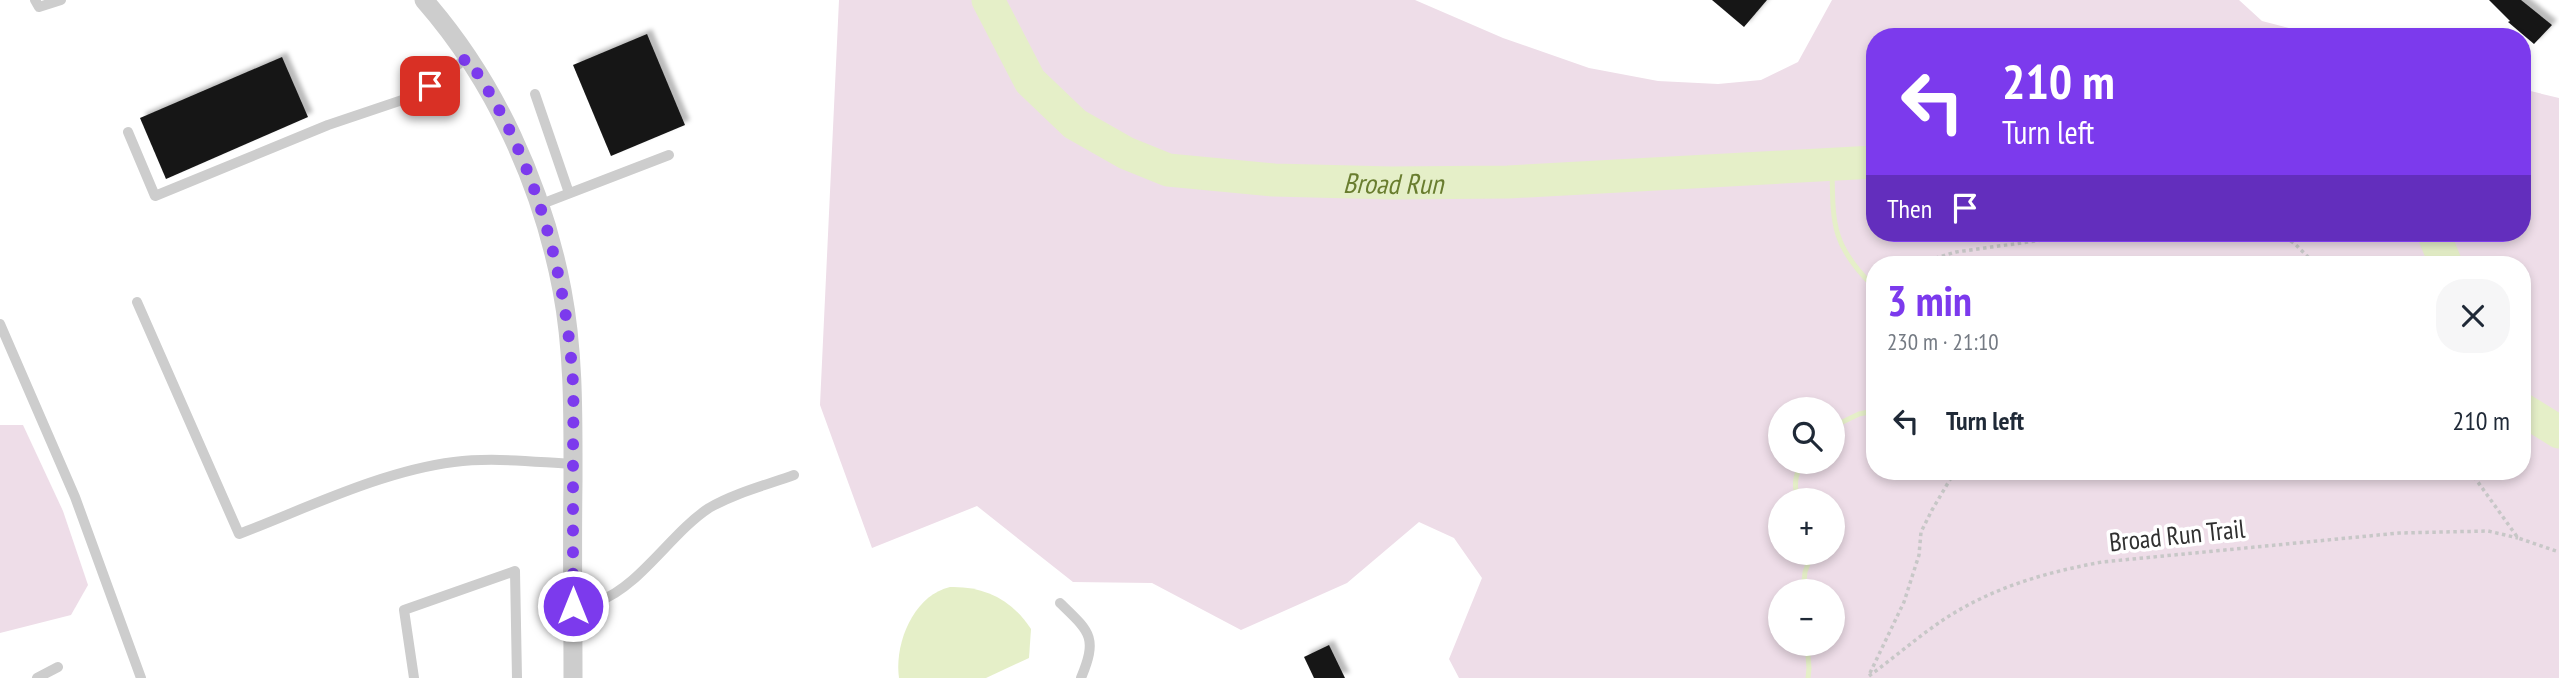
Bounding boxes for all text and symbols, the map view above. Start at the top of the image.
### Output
text: 210 m [2002,49,2115,113]
pin [400,56,460,116]
icon: left [1887,56,1978,147]
icon: arrive [411,67,449,105]
text: Turn left [2002,111,2094,153]
water label: Broad Run [1342,163,1445,202]
icon: arrive [1946,189,1984,227]
text: Then [1887,192,1932,225]
text: 3 min [1887,273,1972,328]
button: close [2436,279,2510,353]
text: 230 m · 21:10 [1887,327,1999,356]
map controls [1768,397,1845,656]
button: search [1768,397,1845,474]
icon: left [1887,402,1925,440]
text: Turn left [1946,404,2024,437]
text: 210 m [2452,404,2510,437]
button: + [1768,488,1845,565]
street label: Broad Run Trail [2107,511,2247,559]
position arrow [536,569,610,643]
button: − [1768,579,1845,656]

